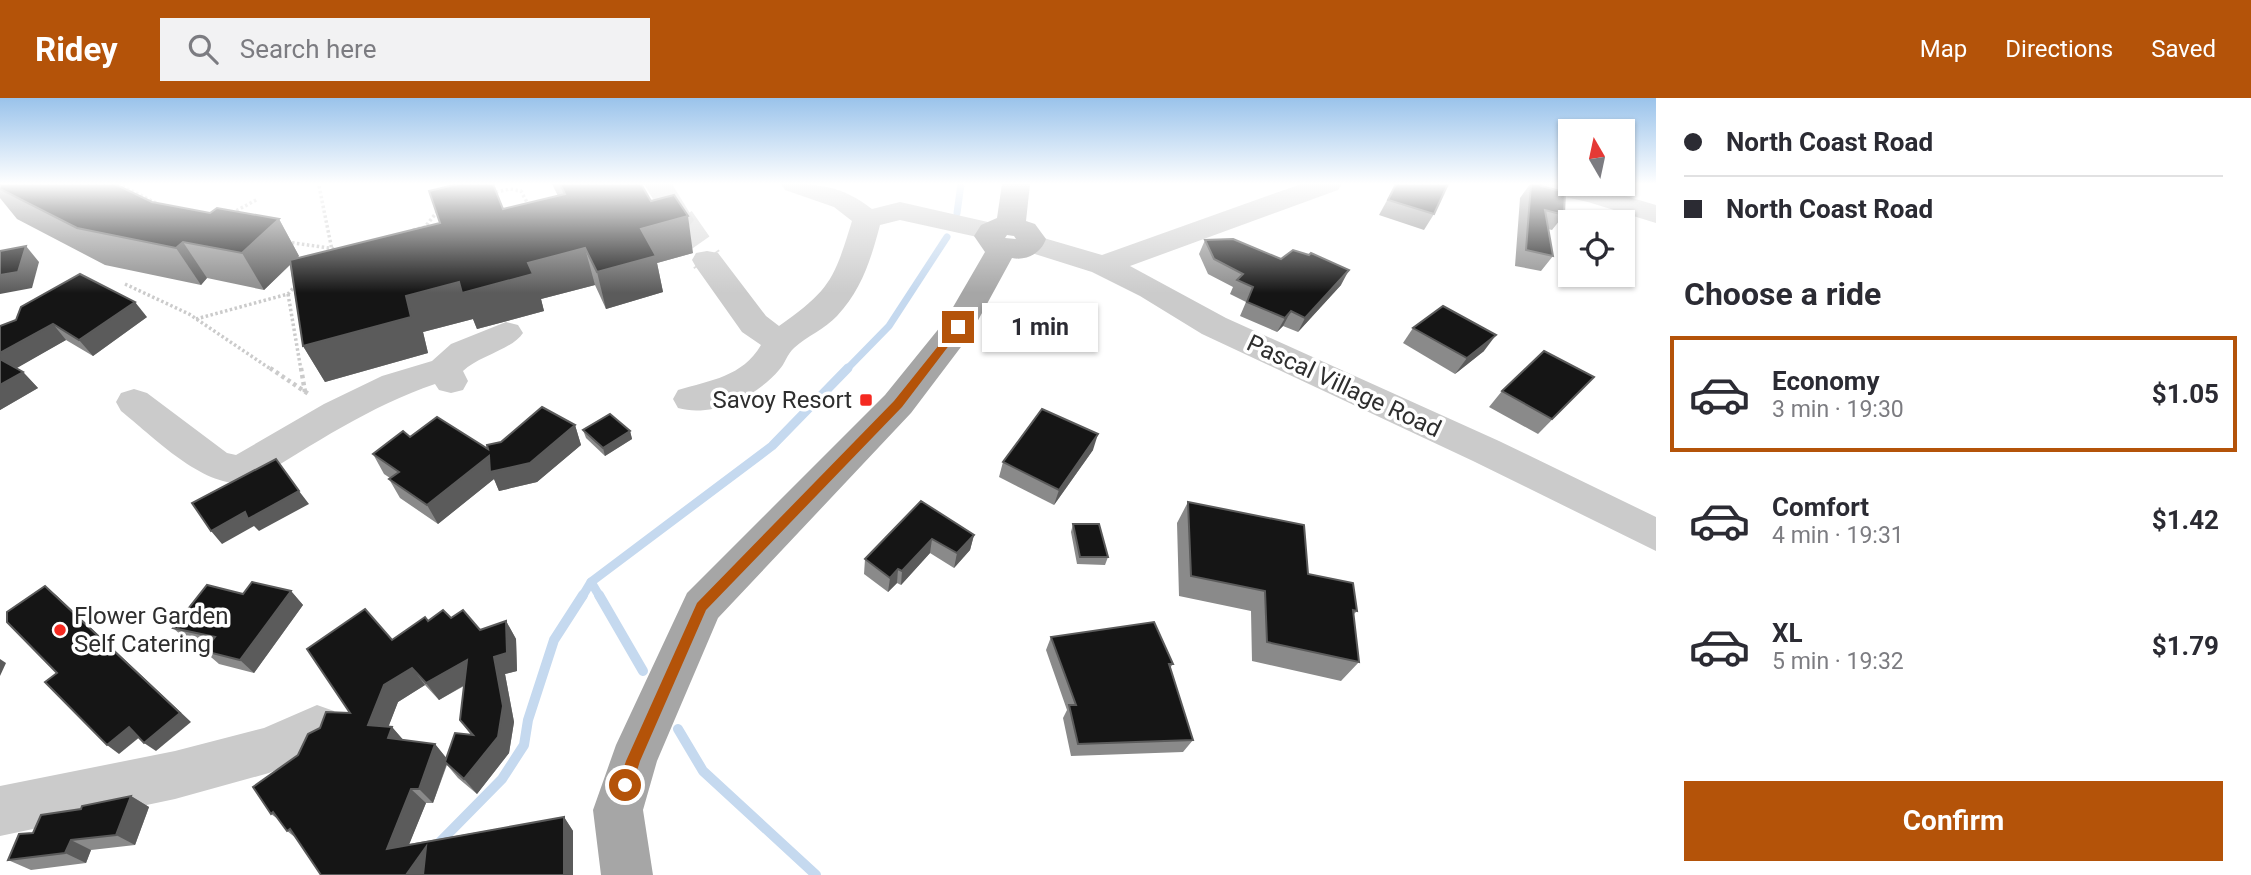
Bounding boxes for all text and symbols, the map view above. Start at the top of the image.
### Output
search box [160,18,650,81]
text: Ridey [35,30,118,69]
icon: search [184,30,222,68]
text: Search here [240,34,376,64]
text: Map [1920,35,1967,63]
text: Directions [2005,35,2113,63]
text: Saved [2151,35,2216,63]
north arrow [1558,119,1634,196]
map controls [1558,119,1635,287]
text: North Coast Road [1726,127,1933,157]
text: North Coast Road [1726,194,1933,224]
button: locate [1558,210,1635,287]
text: Choose a ride [1684,275,1881,313]
callout: 1 min [982,302,1098,352]
route end [942,311,974,343]
text: 1 min [1011,314,1069,341]
street label: Pascal Village Road [1242,329,1446,443]
icon: car [1688,363,1751,426]
text: Economy [1772,366,1879,396]
text: $1.05 [2152,379,2219,409]
place label: Savoy Resort [712,386,852,414]
marker: Savoy Resort [858,392,874,408]
text: 3 min · 19:30 [1772,396,1904,423]
icon: car [1688,489,1751,552]
text: Comfort [1772,492,1869,522]
text: $1.42 [2152,505,2219,535]
text: 4 min · 19:31 [1772,522,1904,549]
place label: Flower Garden Self Catering [74,602,228,658]
icon: car [1688,615,1751,678]
text: XL [1772,618,1803,648]
marker: Flower Garden Self Catering [52,622,68,638]
text: $1.79 [2152,631,2219,661]
text: 5 min · 19:32 [1772,648,1904,675]
route start [609,769,641,801]
button: Confirm [1684,781,2223,861]

